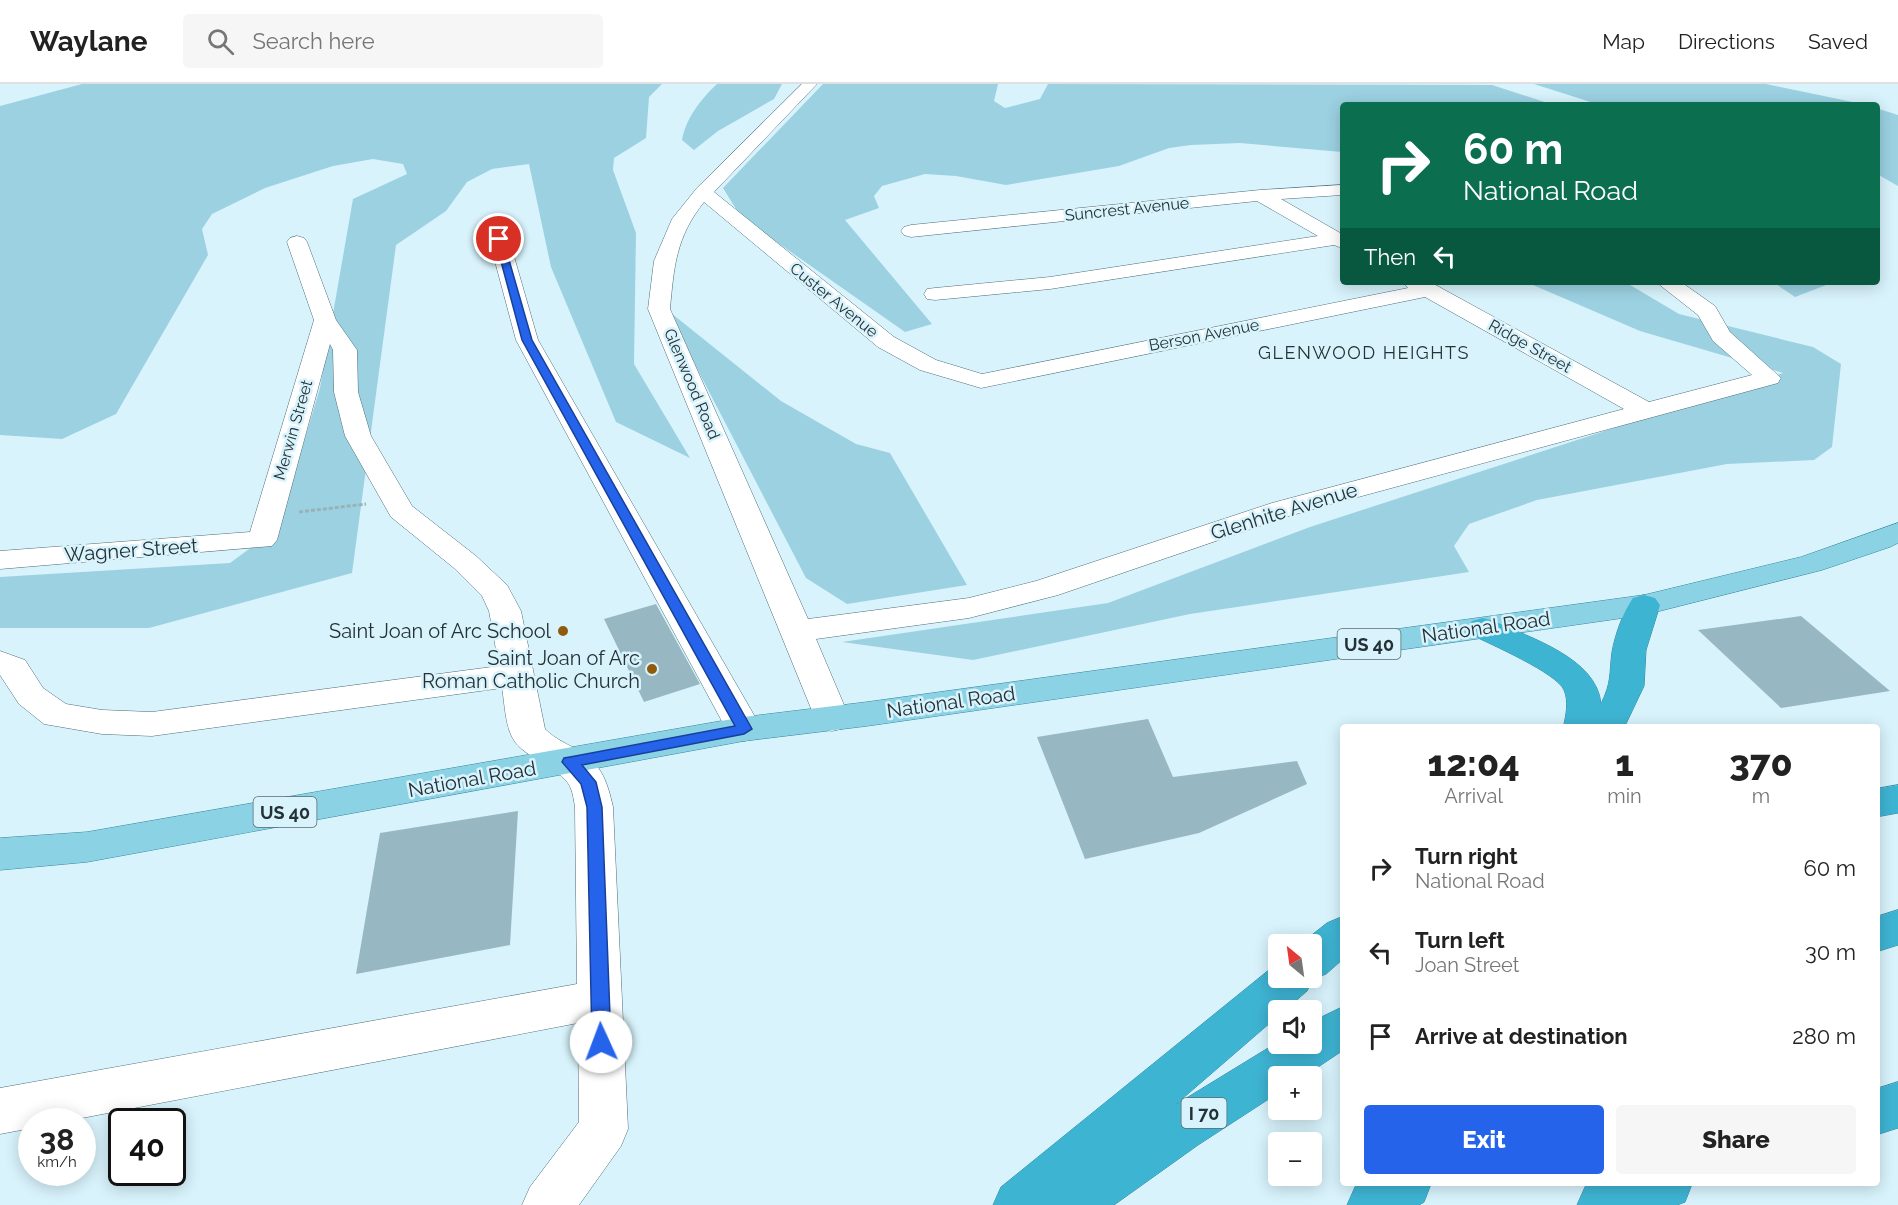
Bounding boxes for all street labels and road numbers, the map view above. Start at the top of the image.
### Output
street label: Suncrest Avenue [1064,193,1190,225]
street label: Custer Avenue [786,259,882,341]
street label: Berson Avenue [1147,315,1261,355]
street label: Ridge Street [1485,316,1575,377]
street label: Glenwood Road [660,326,724,442]
street label: Merwin Street [270,377,317,482]
street label: Glenhite Avenue [1208,477,1360,545]
street label: Wagner Street [64,533,199,567]
street label: National Road [1420,606,1552,648]
road number: US 40 [1338,629,1400,659]
street label: National Road [885,681,1017,723]
street label: National Road [406,756,538,802]
road number: US 40 [254,797,316,827]
road number: I 70 [1182,1098,1226,1128]

